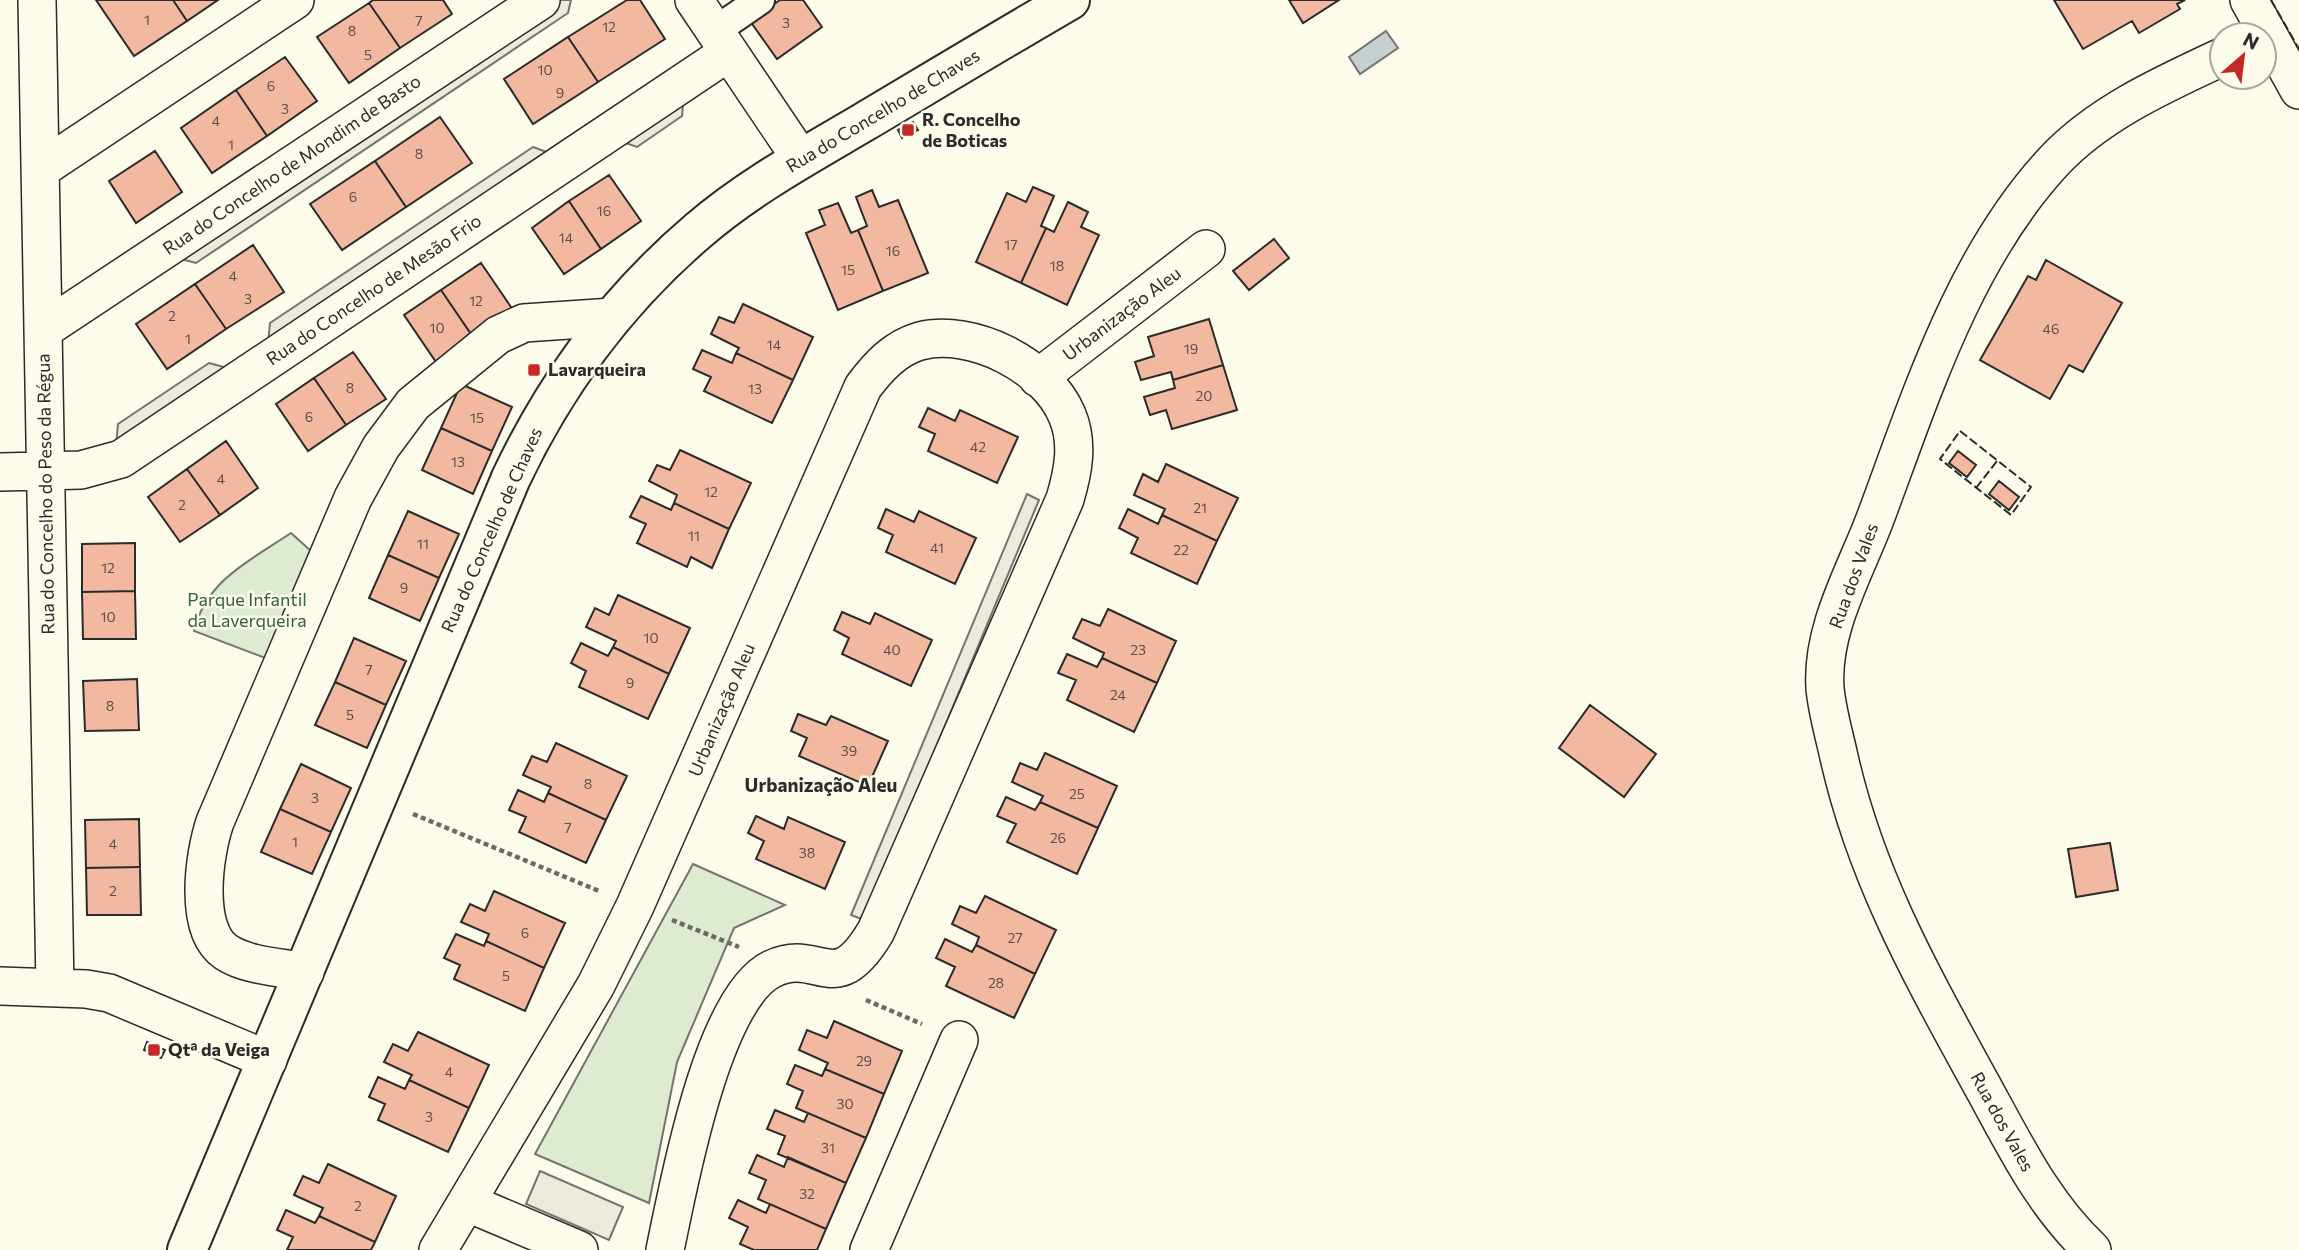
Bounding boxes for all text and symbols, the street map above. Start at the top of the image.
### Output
house number: 1 [144,11,150,28]
house number: 7 [415,12,423,29]
house number: 3 [782,14,790,31]
house number: 12 [602,18,616,35]
north arrow [2208,21,2278,91]
house number: 8 [348,22,356,39]
text: N [2240,27,2263,54]
street label: Rua do Concelho de Chaves [782,44,983,177]
house number: 5 [364,46,372,63]
house number: 10 [537,61,553,78]
street label: Rua do Concelho de Mondim de Basto [158,69,425,259]
house number: 6 [267,77,275,94]
house number: 9 [556,84,564,101]
house number: 3 [281,100,289,117]
place label: R. Concelho de Boticas [922,108,1021,151]
house number: 4 [212,112,221,129]
marker: R. Concelho de Boticas [900,122,916,138]
house number: 1 [228,136,234,153]
house number: 8 [415,145,423,162]
house number: 6 [349,188,357,205]
house number: 16 [597,202,611,219]
street label: Rua do Concelho de Mesão Frio [262,209,485,370]
house number: 14 [559,229,574,246]
house number: 17 [1004,236,1018,253]
house number: 16 [886,242,900,259]
house number: 18 [1050,257,1064,274]
house number: 15 [841,261,855,278]
street label: Urbanização Aleu [1058,261,1185,365]
house number: 4 [229,267,238,284]
house number: 3 [244,290,252,307]
house number: 12 [469,292,483,309]
house number: 2 [168,307,176,324]
house number: 10 [429,319,445,336]
house number: 46 [2043,320,2059,337]
house number: 1 [185,330,191,347]
house number: 14 [767,336,782,353]
house number: 19 [1184,340,1198,357]
street label: Rua do Concelho do Peso da Régua [32,353,58,635]
place label: Lavarqueira [548,358,646,380]
marker: Lavarqueira [526,362,542,378]
house number: 8 [346,379,354,396]
house number: 13 [748,380,762,397]
house number: 20 [1196,387,1212,404]
house number: 6 [305,408,313,425]
house number: 15 [470,409,484,426]
street label: Rua do Concelho de Chaves [436,424,546,636]
house number: 42 [970,438,986,455]
house number: 13 [451,453,465,470]
house number: 4 [217,470,226,487]
house number: 12 [704,483,718,500]
house number: 2 [178,496,186,513]
house number: 21 [1193,499,1207,516]
street label: Rua dos Vales [1824,520,1882,631]
house number: 11 [688,527,700,544]
house number: 11 [417,535,429,552]
house number: 41 [930,539,944,556]
house number: 22 [1173,541,1189,558]
house number: 12 [101,559,115,576]
house number: 9 [400,579,408,596]
park label: Parque Infantil da Laverqueira [187,588,307,631]
house number: 10 [100,608,116,625]
house number: 10 [643,629,659,646]
street label: Urbanização Aleu [683,640,759,780]
house number: 40 [883,641,901,658]
house number: 23 [1130,641,1146,658]
house number: 7 [365,661,373,678]
house number: 9 [626,674,634,691]
house number: 24 [1110,686,1127,703]
house number: 8 [106,697,114,714]
house number: 5 [346,706,354,723]
house number: 39 [841,742,857,759]
district label: Urbanização Aleu [745,773,897,796]
house number: 8 [584,775,592,792]
house number: 25 [1069,785,1085,802]
house number: 3 [311,789,319,806]
house number: 7 [564,819,572,836]
house number: 26 [1050,829,1066,846]
house number: 1 [292,833,298,850]
house number: 4 [109,835,118,852]
house number: 38 [799,844,815,861]
house number: 2 [109,882,117,899]
house number: 6 [521,924,529,941]
house number: 27 [1007,929,1023,946]
house number: 5 [502,967,510,984]
house number: 28 [988,974,1004,991]
place label: Qtª da Veiga [168,1038,270,1060]
marker: Qtª da Veiga [146,1042,162,1058]
house number: 29 [856,1052,872,1069]
house number: 4 [445,1063,454,1080]
street label: Rua dos Vales [1966,1068,2039,1175]
house number: 30 [836,1095,854,1112]
house number: 3 [425,1108,433,1125]
house number: 31 [821,1139,835,1156]
house number: 32 [799,1185,815,1202]
house number: 2 [354,1197,362,1214]

